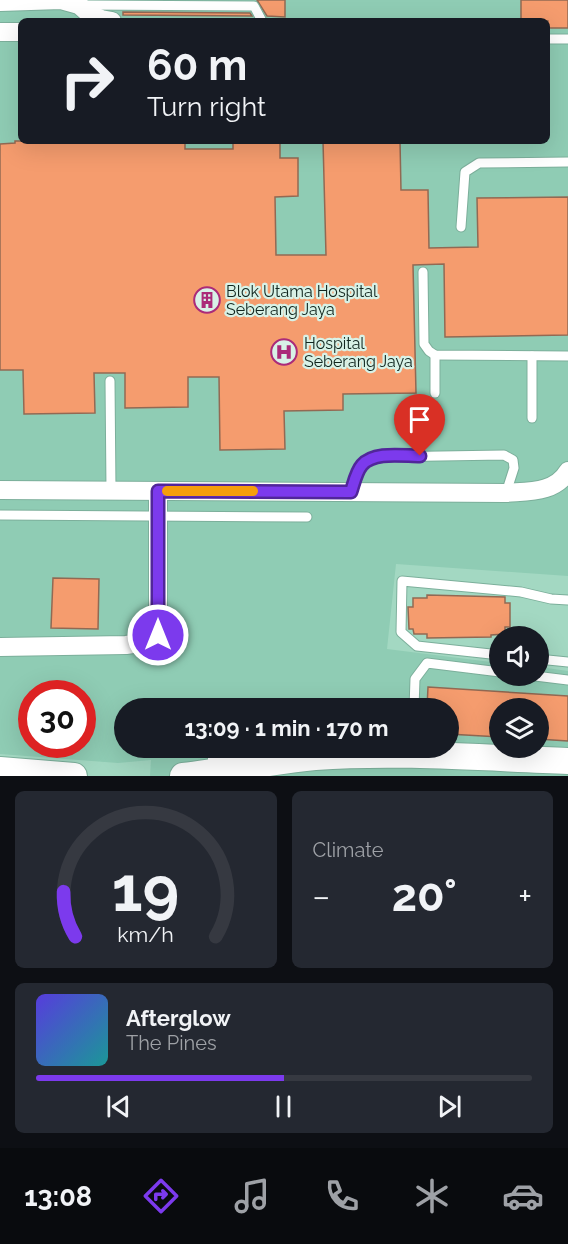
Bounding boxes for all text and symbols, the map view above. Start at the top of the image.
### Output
text: 60 m [147,41,247,90]
icon: right [48,42,126,120]
text: Turn right [147,91,266,122]
place label: Blok Utama Hospital Seberang Jaya [226,282,378,319]
building icon: Blok Utama Hospital Seberang Jaya [192,285,222,315]
place label: Hospital Seberang Jaya [304,334,413,371]
hospital icon: Hospital Seberang Jaya [269,337,299,367]
pin [394,394,445,456]
icon: arrive [403,403,436,436]
position arrow [126,603,190,667]
map controls [489,626,549,758]
button: sound [489,626,549,686]
speed limit sign: 30 [18,680,96,758]
button: layers [489,698,549,758]
text: 13:09 · 1 min · 170 m [184,715,389,741]
text: Climate [313,838,384,862]
text: 19 [112,852,180,926]
text: 20° [392,869,457,922]
text: − [313,877,330,916]
text: + [518,877,532,916]
text: km/h [117,922,174,947]
text: Afterglow [126,1005,231,1031]
text: The Pines [126,1031,217,1055]
icon: previous [102,1090,135,1123]
icon: pause [267,1090,300,1123]
icon: next [433,1090,466,1123]
icon: directions [140,1175,182,1217]
icon: music [231,1175,273,1217]
icon: phone [321,1175,363,1217]
icon: climate [411,1175,453,1217]
icon: car [502,1175,544,1217]
text: 13:08 [24,1181,92,1212]

